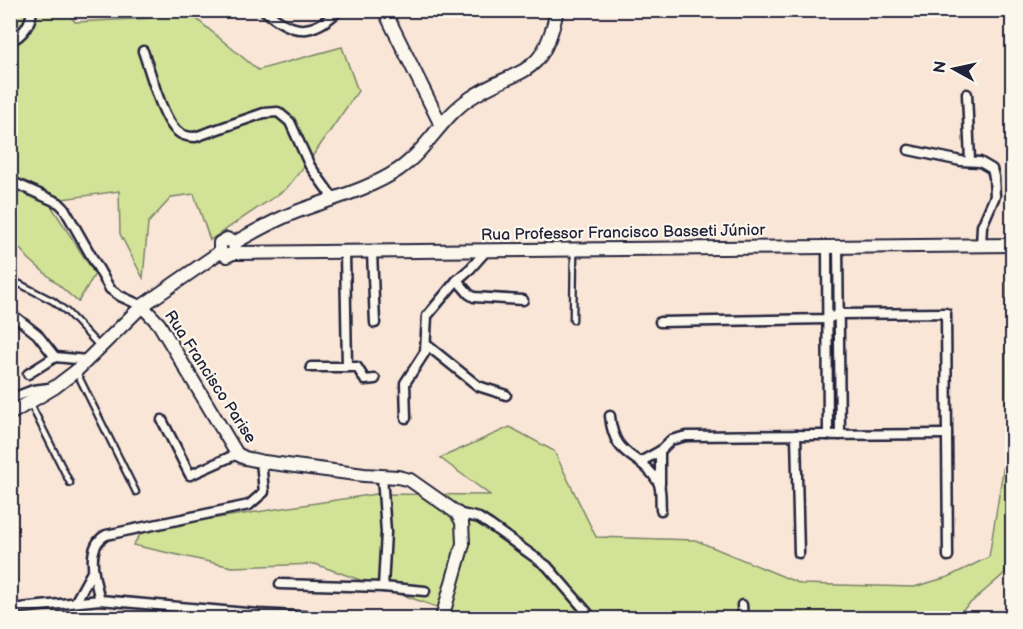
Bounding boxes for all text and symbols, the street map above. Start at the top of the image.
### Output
north arrow [924,39,984,99]
text: N [930,60,951,74]
street label: Rua Professor Francisco Basseti Júnior [481,221,766,245]
street label: Rua Francisco Parise [160,307,260,447]

